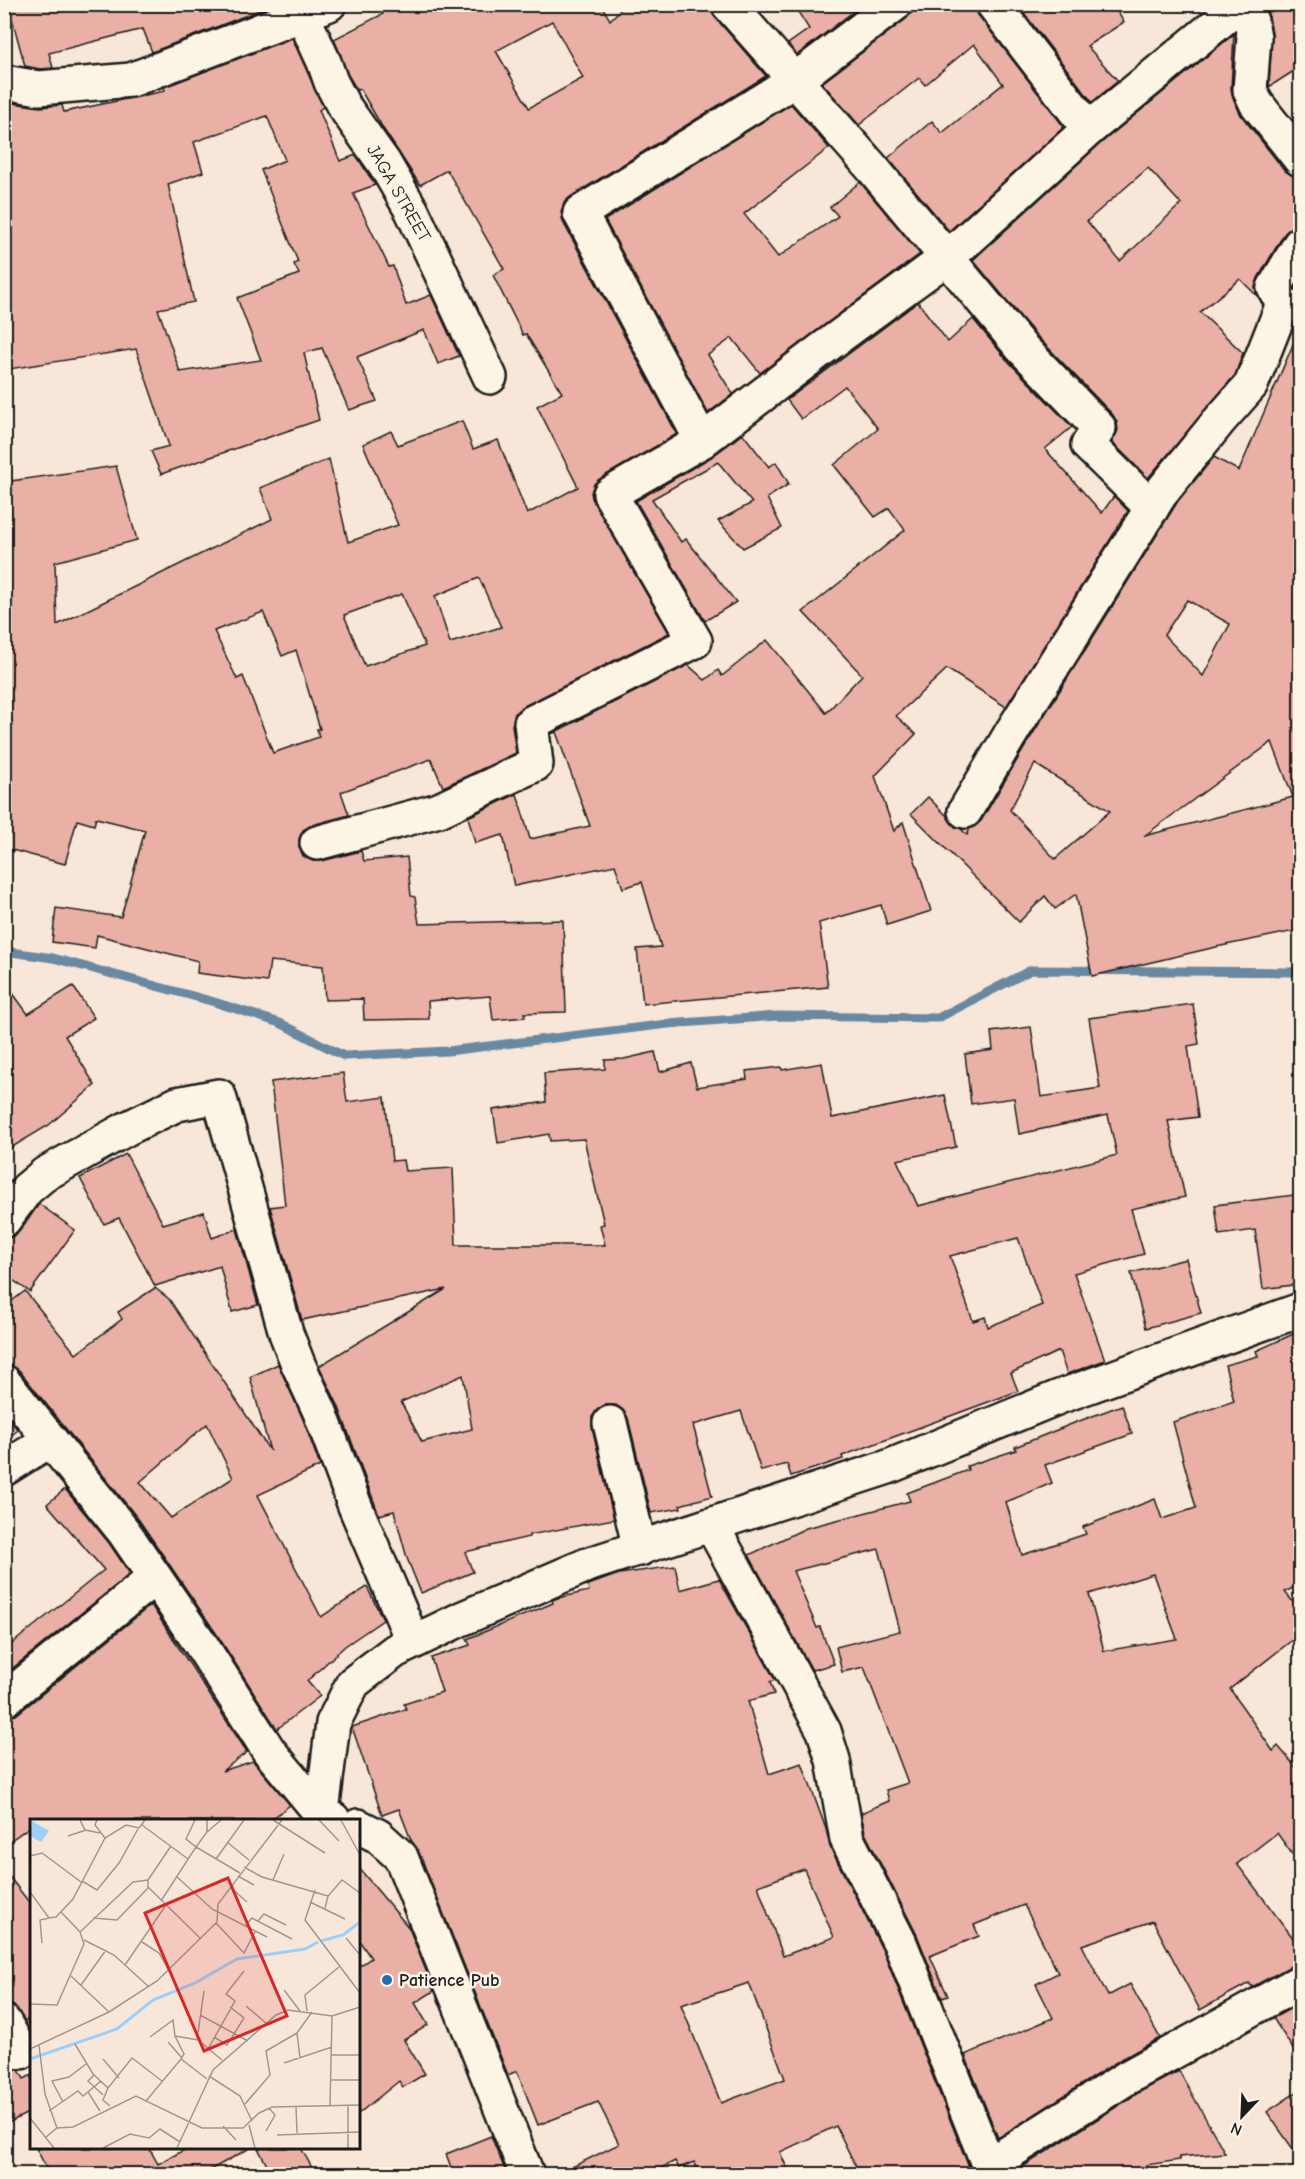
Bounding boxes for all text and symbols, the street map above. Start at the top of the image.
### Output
street label: JAGA STREET [362,141,435,246]
inset map [30,1819,360,2149]
place label: Patience Pub [399,1970,499,1991]
marker: Patience Pub [380,1973,394,1987]
north arrow [1212,2086,1272,2146]
text: N [1228,2119,1245,2139]

